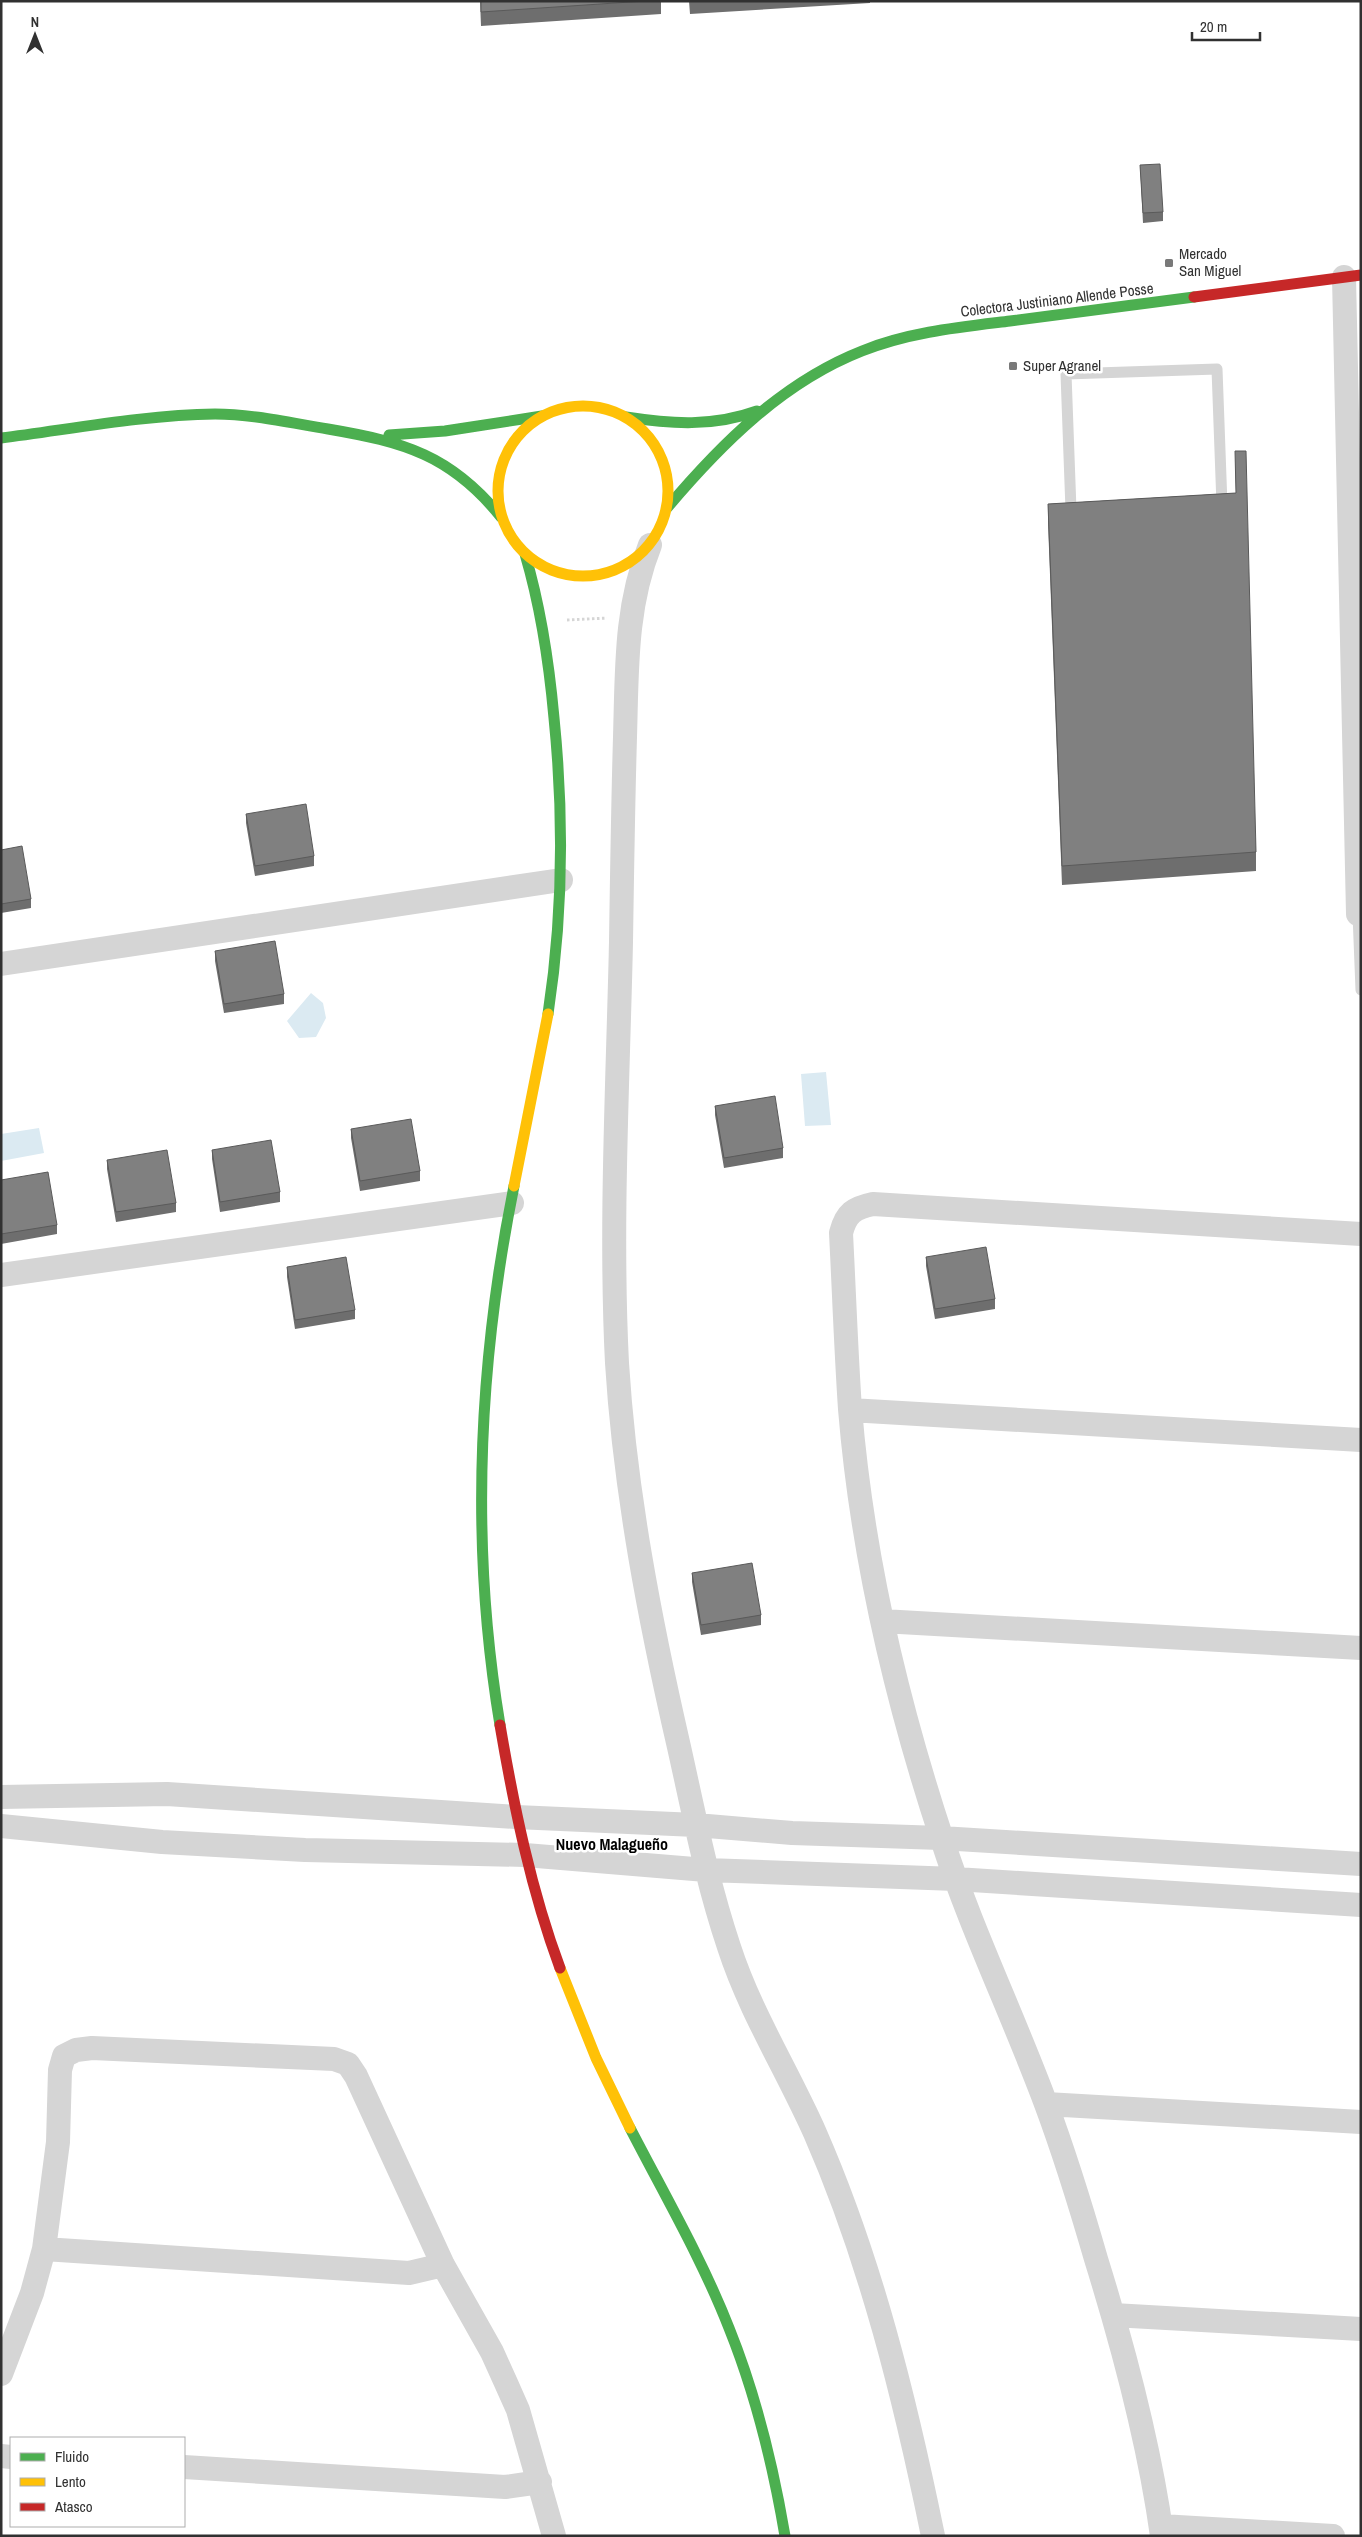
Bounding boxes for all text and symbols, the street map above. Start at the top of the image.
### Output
north arrow [10,10,60,60]
scale bar [1192,10,1260,42]
text: N [31,13,39,31]
text: 20 m [1200,16,1227,37]
place label: Mercado San Miguel [1179,243,1241,281]
marker: Mercado San Miguel [1163,257,1175,269]
street label: Colectora Justiniano Allende Posse [959,277,1155,322]
place label: Super Agranel [1023,355,1101,376]
marker: Super Agranel [1007,360,1019,372]
district label: Nuevo Malagueño [556,1833,668,1855]
legend [10,2437,185,2527]
text: Fluido [55,2446,89,2467]
text: Lento [55,2471,86,2492]
text: Atasco [54,2496,93,2517]

